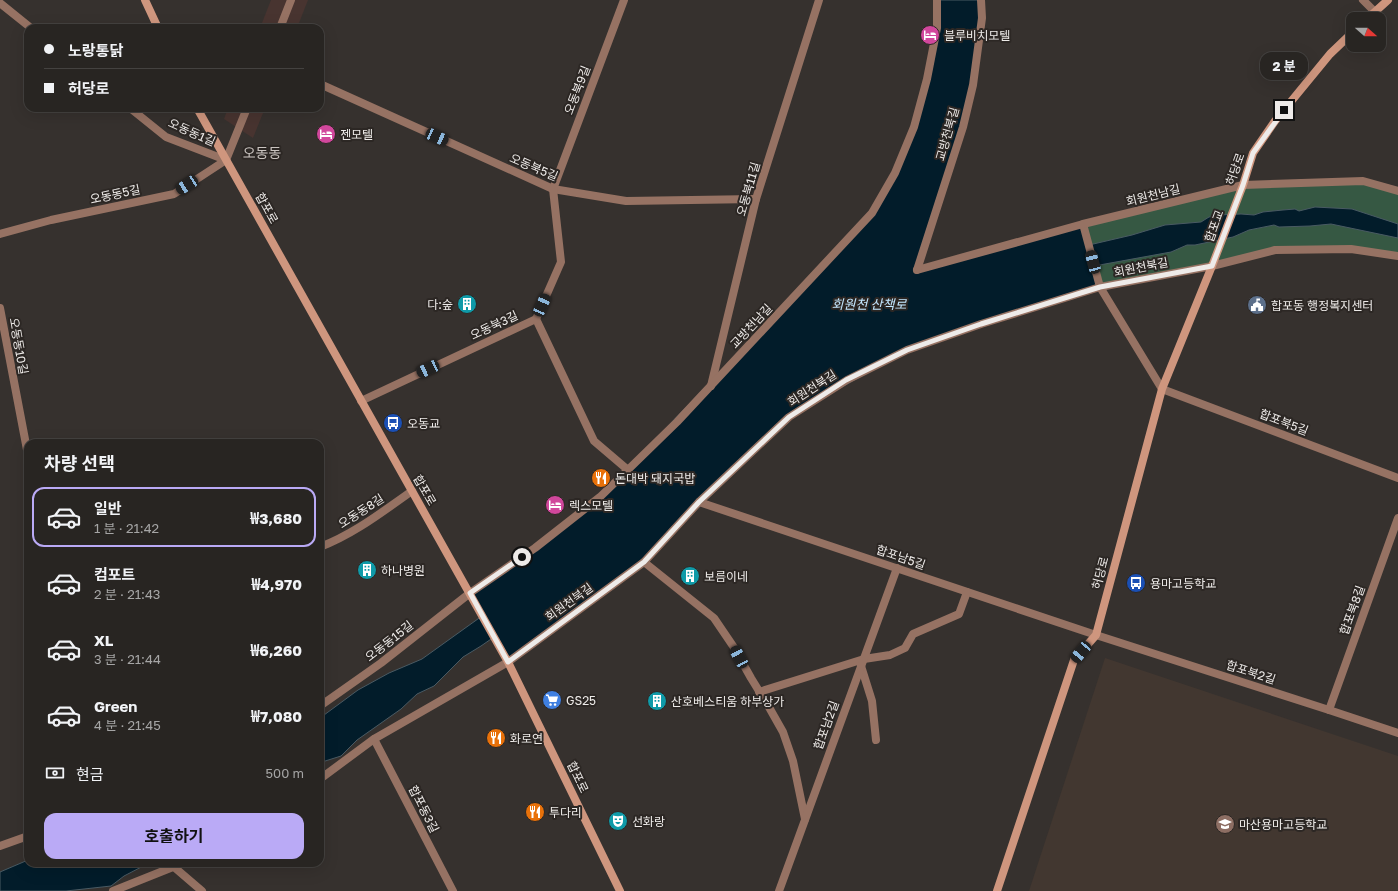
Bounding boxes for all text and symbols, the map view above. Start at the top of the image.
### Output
north arrow [1346,12,1386,52]
map controls [1346,12,1386,52]
hotel icon: 블루비치모텔 [919,24,941,46]
place label: 블루비치모텔 [944,28,1010,43]
text: 노랑통닭 [68,41,123,59]
callout: 2 분 [1260,52,1308,80]
text: 2 분 [1272,58,1296,74]
street label: 오동북9길 [561,63,593,117]
text: 허당로 [68,79,109,97]
route end [1275,101,1293,119]
street label: 교방천북길 [932,105,962,163]
street label: 오동동1길 [166,115,218,149]
hotel icon: 젠모텔 [315,123,337,145]
place label: 젠모텔 [340,127,373,142]
car [424,127,450,147]
district label: 오동동 [243,144,281,161]
street label: 오동북5길 [508,150,560,184]
street label: 허당로 [1222,151,1248,187]
street label: 오동북11길 [733,160,763,218]
car [174,173,200,197]
street label: 오동동5길 [88,181,142,207]
street label: 회원천남길 [1124,181,1182,209]
street label: 합포로 [252,190,282,226]
street label: 합포교 [1201,208,1227,244]
car [1084,249,1102,275]
street label: 회원천북길 [1112,254,1170,280]
car [532,292,552,318]
building icon: 다:숲 [456,293,478,315]
public building icon: 합포동 행정복지센터 [1246,294,1268,316]
water label: 회원천 산책로 [831,296,908,312]
place label: 다:숲 [427,297,453,312]
place label: 합포동 행정복지센터 [1271,298,1373,313]
street label: 교방천남길 [727,301,775,351]
street label: 오동북3길 [468,307,520,343]
street label: 오동동10길 [7,316,31,376]
car [415,358,441,380]
street label: 회원천북길 [785,367,839,409]
street label: 합포북5길 [1257,406,1311,438]
bus stop icon: 오동교 [382,412,404,434]
place label: 오동교 [407,416,440,431]
text: 차량 선택 [44,452,115,474]
restaurant icon: 돈대박 돼지국밥 [590,467,612,489]
place label: 돈대박 돼지국밥 [615,471,695,486]
street label: 합포로 [410,472,440,508]
street label: 오동동8길 [335,491,387,531]
hotel icon: 렉스모텔 [544,494,566,516]
place label: 렉스모텔 [569,498,613,513]
icon: car [46,499,82,535]
text: 일반 [94,499,122,517]
text: ₩3,680 [250,509,302,527]
text: 1 분 · 21:42 [94,520,159,536]
street label: 합포남5길 [874,542,928,572]
route start [513,548,531,566]
street label: 허당로 [1088,555,1112,591]
building icon: 하나병원 [356,559,378,581]
place label: 하나병원 [381,563,425,578]
icon: car [46,565,82,601]
text: 컴포트 [94,565,135,583]
building icon: 보름이네 [679,565,701,587]
place label: 보름이네 [704,569,748,584]
bus stop icon: 용마고등학교 [1125,572,1147,594]
text: ₩4,970 [252,575,302,593]
place label: 용마고등학교 [1150,576,1216,591]
street label: 회원천북길 [542,580,596,624]
street label: 합포북8길 [1336,583,1368,637]
text: 2 분 · 21:43 [94,586,160,602]
street label: 오동동15길 [362,618,416,664]
icon: car [46,631,82,667]
text: XL [94,631,113,649]
car [1069,639,1093,665]
text: ₩6,260 [250,641,302,659]
car [728,644,750,670]
text: 3 분 · 21:44 [94,651,161,667]
street label: 합포북2길 [1224,657,1278,687]
supermarket icon: GS25 [541,689,563,711]
building icon: 산호베스티움 하부상가 [646,690,668,712]
place label: GS25 [566,693,596,708]
place label: 산호베스티움 하부상가 [671,694,784,709]
icon: car [46,697,82,733]
text: Green [94,697,137,715]
street label: 합포남2길 [810,698,842,752]
text: ₩7,080 [251,707,302,725]
text: 4 분 · 21:45 [94,717,161,733]
restaurant icon: 화로연 [485,727,507,749]
place label: 화로연 [510,731,543,746]
street label: 합포로 [564,759,592,795]
icon: cash [44,762,66,784]
text: 현금 [76,765,104,783]
text: 500 m [266,765,304,781]
street label: 합포동3길 [406,783,442,835]
restaurant icon: 투다리 [524,801,546,823]
place label: 투다리 [549,805,582,820]
theatre icon: 선화랑 [607,810,629,832]
button: 호출하기 [44,813,304,859]
school or university icon: 마산용마고등학교 [1214,813,1236,835]
place label: 선화랑 [632,814,665,829]
place label: 마산용마고등학교 [1239,817,1327,832]

